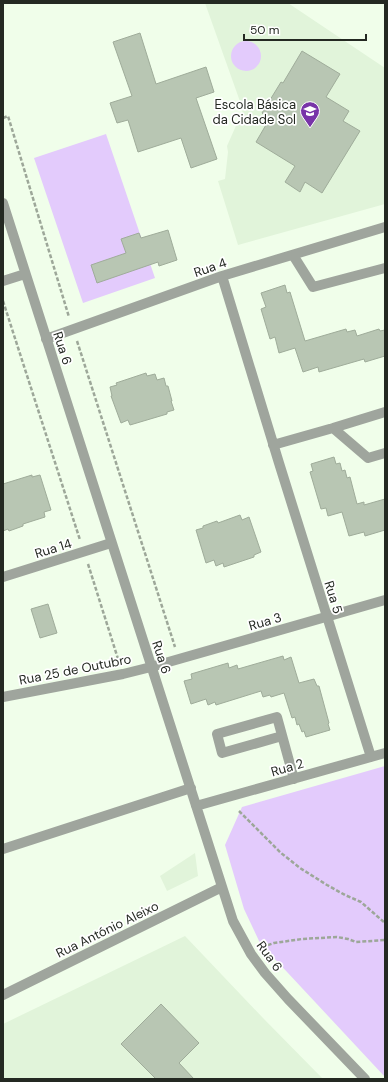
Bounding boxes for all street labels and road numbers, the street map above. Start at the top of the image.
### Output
street label: Rua 4 [192,254,229,281]
street label: Rua 6 [49,329,76,367]
street label: Rua 14 [33,535,74,562]
street label: Rua 5 [320,579,347,616]
street label: Rua 3 [247,609,284,634]
street label: Rua 6 [148,638,175,676]
street label: Rua 25 de Outubro [17,650,133,689]
street label: Rua 2 [269,755,305,780]
street label: Rua António Aleixo [53,897,162,962]
street label: Rua 6 [253,938,286,975]

